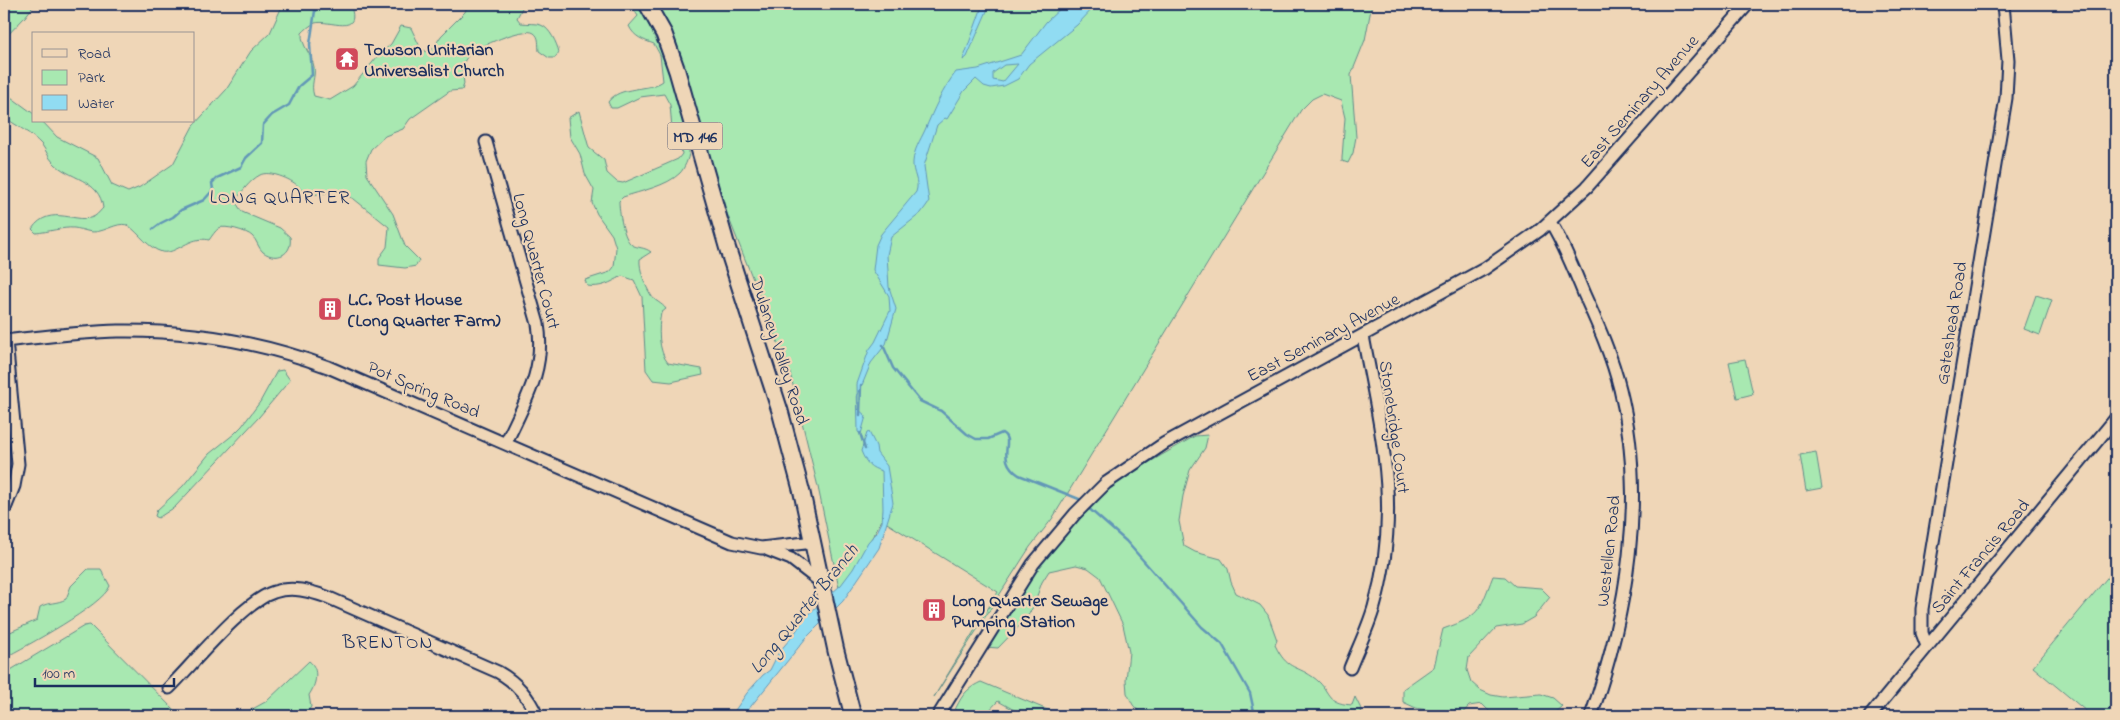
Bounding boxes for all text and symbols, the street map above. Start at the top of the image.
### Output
street label: East Seminary Avenue [1575,29,1707,175]
legend [32,32,195,122]
place label: Towson Unitarian Universalist Church [364,38,505,85]
text: Road [78,43,111,65]
temple icon: Towson Unitarian Universalist Church [334,46,360,72]
text: Park [78,67,106,89]
text: Water [78,93,114,115]
road number: MD 146 [668,122,722,150]
district label: LONG QUARTER [210,185,350,212]
street label: Long Quarter Court [503,191,566,333]
street label: Gateshead Road [1930,260,1976,387]
street label: Dulaney Valley Road [742,274,814,429]
street label: East Seminary Avenue [1243,287,1406,390]
place label: L.C. Post House (Long Quarter Farm) [348,288,501,336]
building icon: L.C. Post House (Long Quarter Farm) [317,296,343,322]
street label: Pot Spring Road [362,355,484,427]
street label: Stonebridge Court [1370,359,1415,496]
street label: Westellen Road [1591,494,1629,608]
street label: Saint Francis Road [1926,494,2037,620]
water label: Long Quarter Branch [744,538,867,681]
place label: Long Quarter Sewage Pumping Station [952,589,1109,637]
building icon: Long Quarter Sewage Pumping Station [921,597,947,623]
district label: BRENTON [342,630,433,657]
scale bar [35,655,174,687]
text: 100 m [42,663,75,685]

